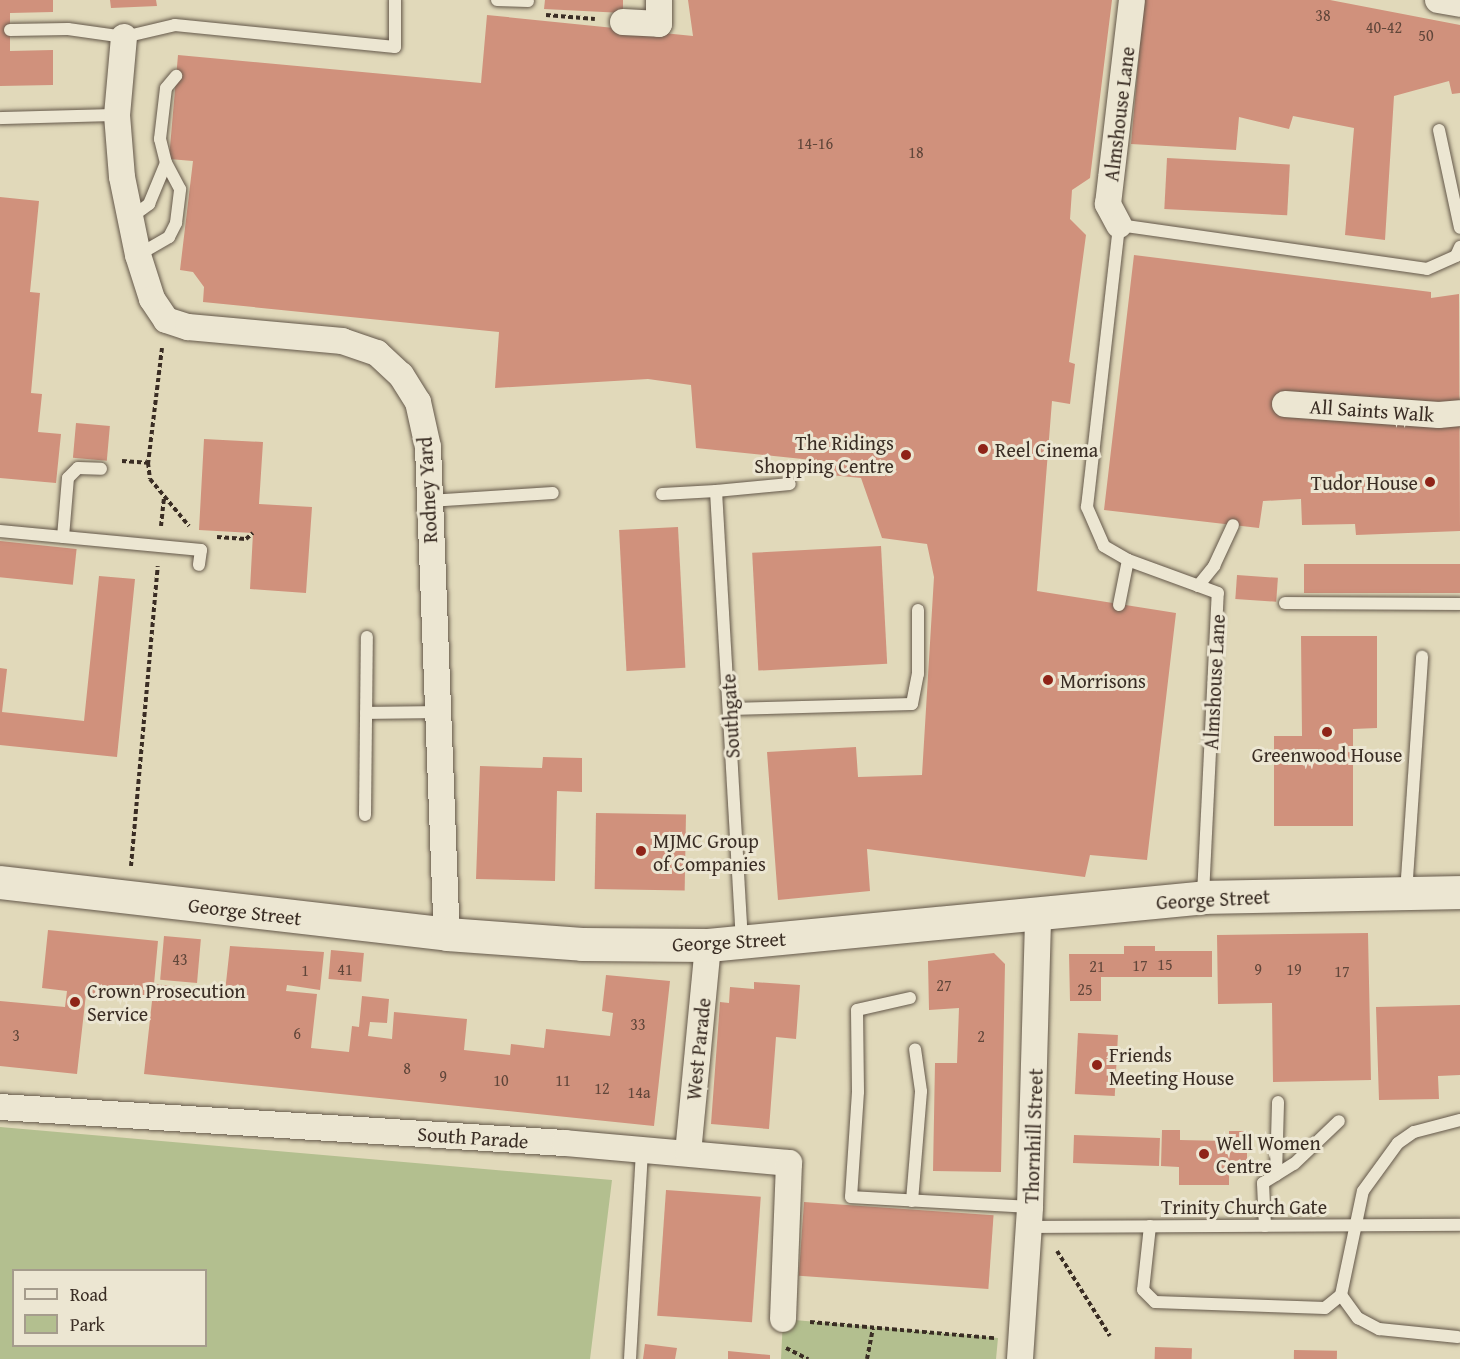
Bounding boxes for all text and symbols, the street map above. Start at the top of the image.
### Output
house number: 38 [1315,5,1331,25]
house number: 40-42 [1366,17,1402,37]
house number: 50 [1418,25,1434,45]
street label: Almshouse Lane [1099,45,1139,183]
house number: 14-16 [797,133,833,153]
house number: 18 [908,142,924,162]
street label: All Saints Walk [1309,394,1435,426]
place label: The Ridings Shopping Centre [754,431,894,478]
street label: Rodney Yard [412,436,442,544]
place label: Reel Cinema [995,437,1098,461]
marker: Reel Cinema [976,442,990,456]
marker: The Ridings Shopping Centre [899,448,913,462]
place label: Tudor House [1311,470,1418,494]
marker: Tudor House [1423,475,1437,489]
street label: Almshouse Lane [1198,614,1230,750]
place label: Morrisons [1060,668,1146,692]
street label: Southgate [716,673,744,759]
marker: Morrisons [1041,673,1055,687]
marker: Greenwood House [1320,725,1334,739]
place label: Greenwood House [1252,742,1402,766]
place label: MJMC Group of Companies [653,828,766,875]
marker: MJMC Group of Companies [634,844,648,858]
street label: George Street [1155,884,1271,914]
street label: George Street [187,892,303,930]
street label: George Street [671,926,787,956]
house number: 43 [172,949,188,969]
house number: 15 [1157,954,1173,974]
house number: 17 [1132,955,1148,975]
house number: 21 [1089,956,1105,976]
house number: 41 [337,959,353,979]
house number: 9 [1254,959,1262,979]
house number: 19 [1286,959,1302,979]
house number: 1 [301,960,309,980]
house number: 17 [1334,961,1350,981]
house number: 27 [936,975,952,995]
place label: Crown Prosecution Service [87,978,246,1025]
house number: 25 [1077,979,1093,999]
marker: Crown Prosecution Service [68,995,82,1009]
street label: West Parade [681,997,715,1101]
house number: 33 [630,1014,646,1034]
house number: 6 [293,1023,301,1043]
house number: 3 [12,1025,20,1045]
house number: 2 [977,1026,985,1046]
place label: Friends Meeting House [1109,1042,1234,1089]
house number: 8 [403,1058,411,1078]
marker: Friends Meeting House [1090,1058,1104,1072]
house number: 9 [439,1066,447,1086]
street label: Thornhill Street [1019,1068,1047,1204]
house number: 10 [493,1070,509,1090]
house number: 11 [555,1070,571,1090]
house number: 12 [594,1078,610,1098]
house number: 14a [628,1082,650,1102]
street label: South Parade [417,1121,529,1153]
place label: Well Women Centre [1216,1130,1321,1177]
marker: Well Women Centre [1197,1147,1211,1161]
street label: Trinity Church Gate [1161,1194,1327,1218]
legend [12,1269,207,1347]
text: Road [70,1281,108,1308]
text: Park [70,1311,105,1338]

